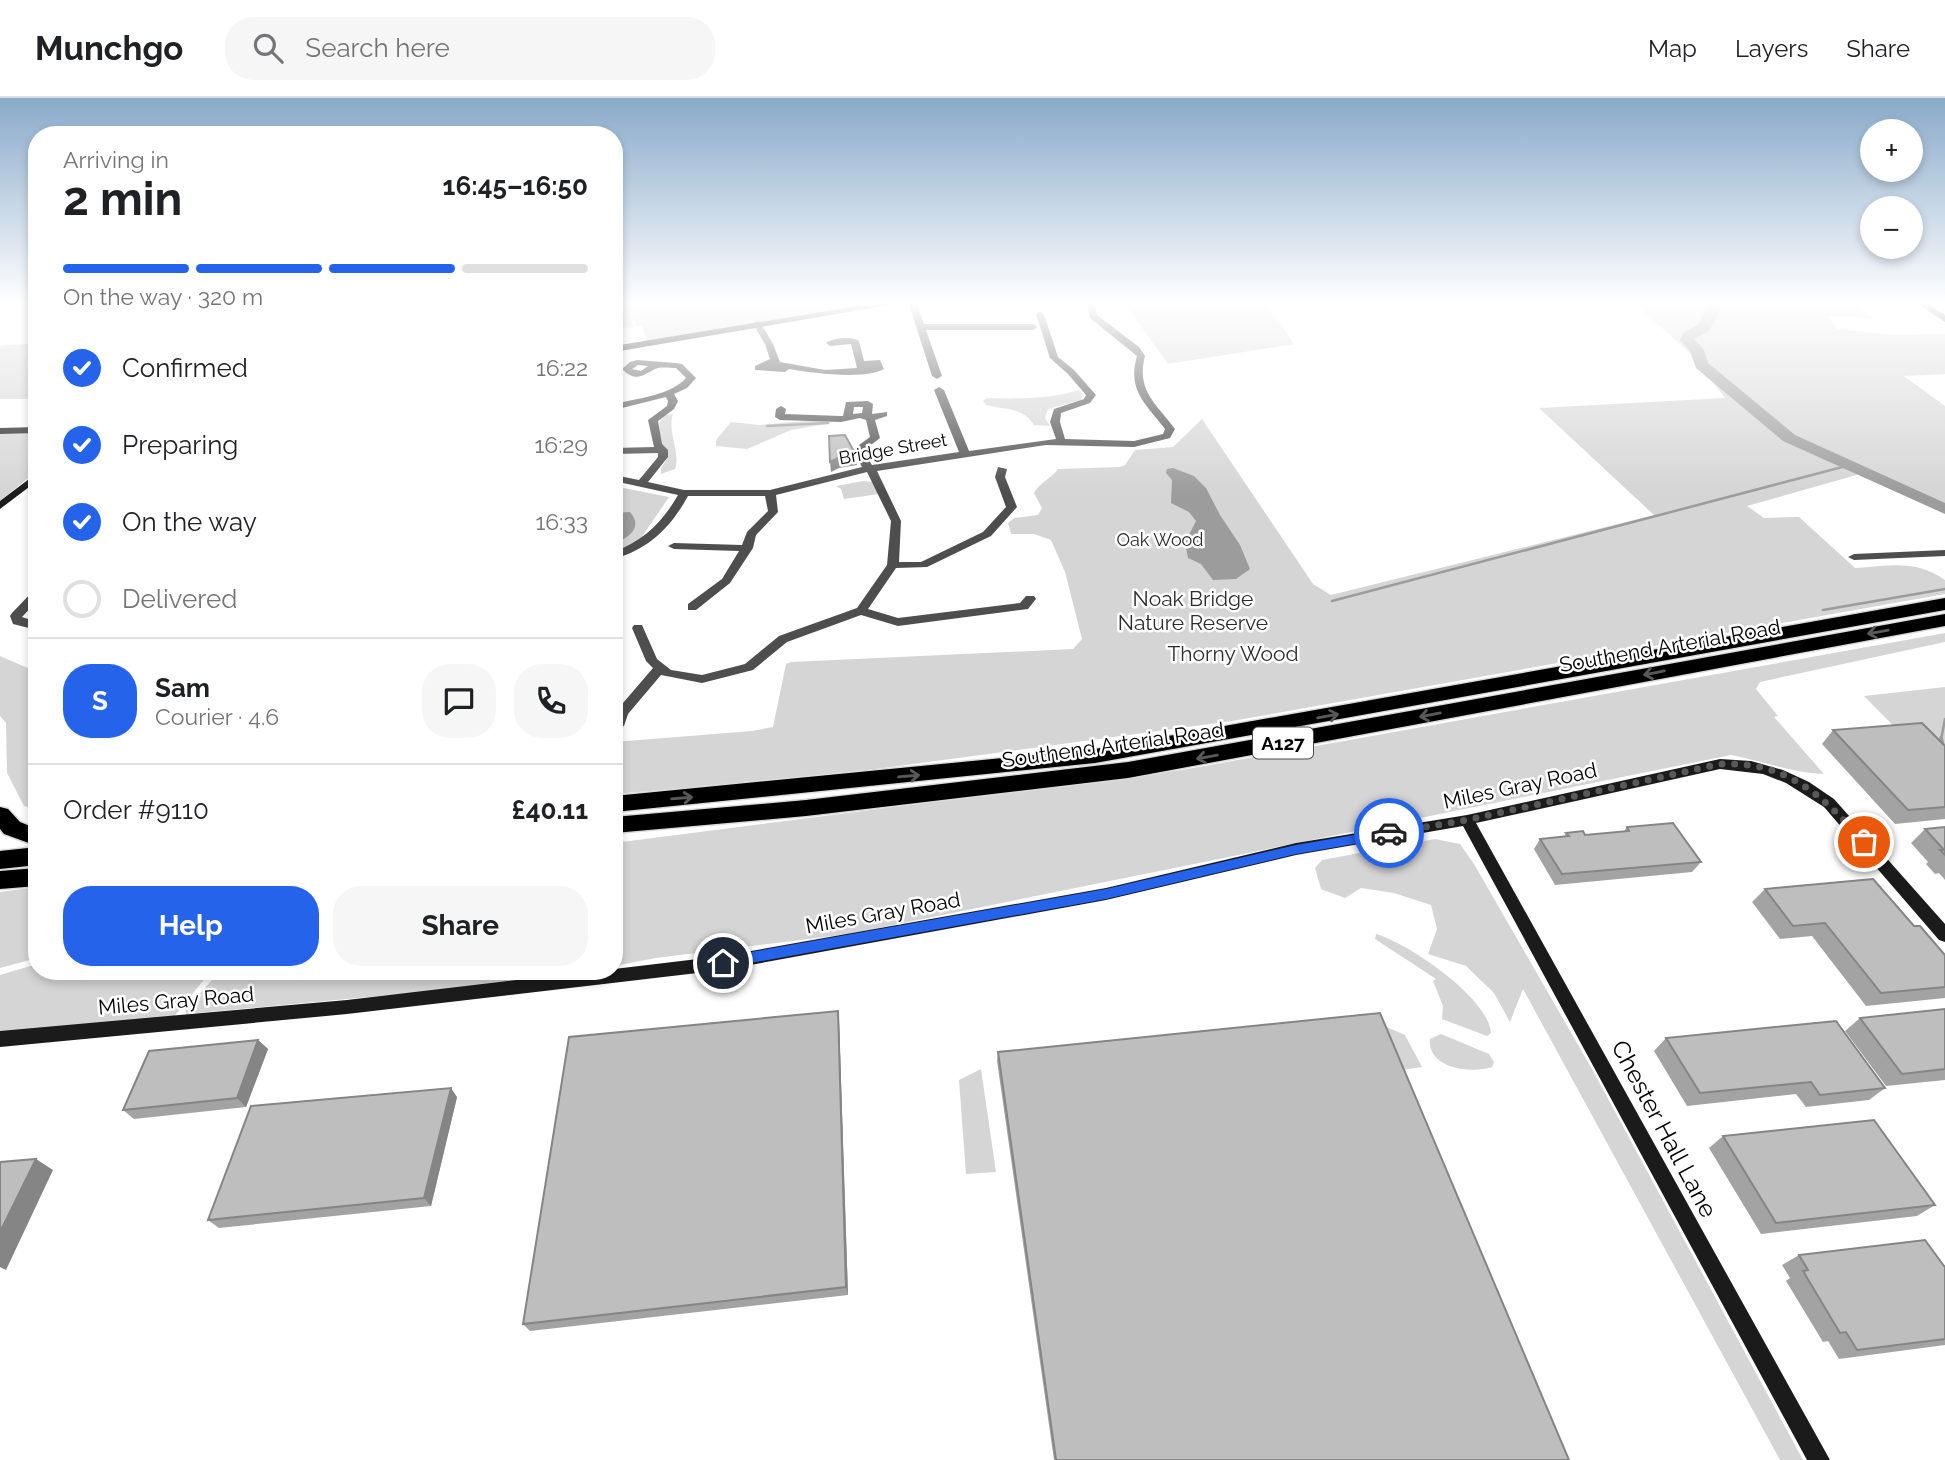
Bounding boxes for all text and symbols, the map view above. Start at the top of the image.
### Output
search box [225,17,715,80]
text: Munchgo [35,29,183,68]
icon: search [249,29,287,67]
text: Search here [305,33,450,63]
text: Map [1648,34,1697,63]
text: Layers [1735,34,1808,63]
text: Share [1846,34,1910,63]
map controls [1860,119,1923,259]
button: + [1860,119,1923,182]
text: Arriving in [63,146,169,173]
text: 16:45–16:50 [443,171,588,201]
text: 2 min [63,172,182,226]
button: − [1860,196,1923,259]
text: On the way · 320 m [63,283,263,310]
icon: check [63,349,101,387]
text: Confirmed [122,353,248,383]
text: 16:22 [536,354,588,381]
icon: check [63,426,101,464]
street label: Bridge Street [837,429,949,468]
text: Preparing [122,430,238,460]
text: 16:29 [535,431,588,458]
icon: check [63,503,101,541]
text: On the way [122,507,257,537]
text: 16:33 [535,508,588,535]
park label: Oak Wood [1116,529,1204,550]
text: Delivered [122,584,237,614]
park label: Noak Bridge Nature Reserve [1118,586,1268,635]
street label: Southend Arterial Road [1557,614,1783,677]
one-way arrow [1867,626,1890,640]
park label: Thorny Wood [1168,641,1299,666]
button: chat [422,664,496,738]
button: phone [514,664,588,738]
one-way arrow [1643,667,1666,681]
text: Sam [155,673,210,703]
text: S [92,686,108,716]
text: Courier · 4.6 [155,703,279,730]
one-way arrow [1316,709,1339,722]
one-way arrow [1420,709,1442,723]
street label: Southend Arterial Road [1000,717,1226,772]
road number: A127 [1253,728,1313,758]
one-way arrow [1196,751,1219,765]
street label: Miles Gray Road [1441,757,1599,814]
one-way arrow [897,770,920,783]
one-way arrow [670,791,693,804]
text: Order #9110 [63,795,209,825]
text: £40.11 [511,795,588,825]
courier [1354,798,1424,868]
pin [1834,812,1894,872]
icon: car [1370,814,1408,852]
icon: bag [1845,823,1883,861]
button: Help [63,886,319,966]
button: Share [333,886,588,966]
street label: Miles Gray Road [804,887,962,938]
pin [693,933,753,993]
icon: home [704,944,742,982]
street label: Miles Gray Road [97,981,255,1020]
street label: Chester Hall Lane [1606,1035,1723,1222]

